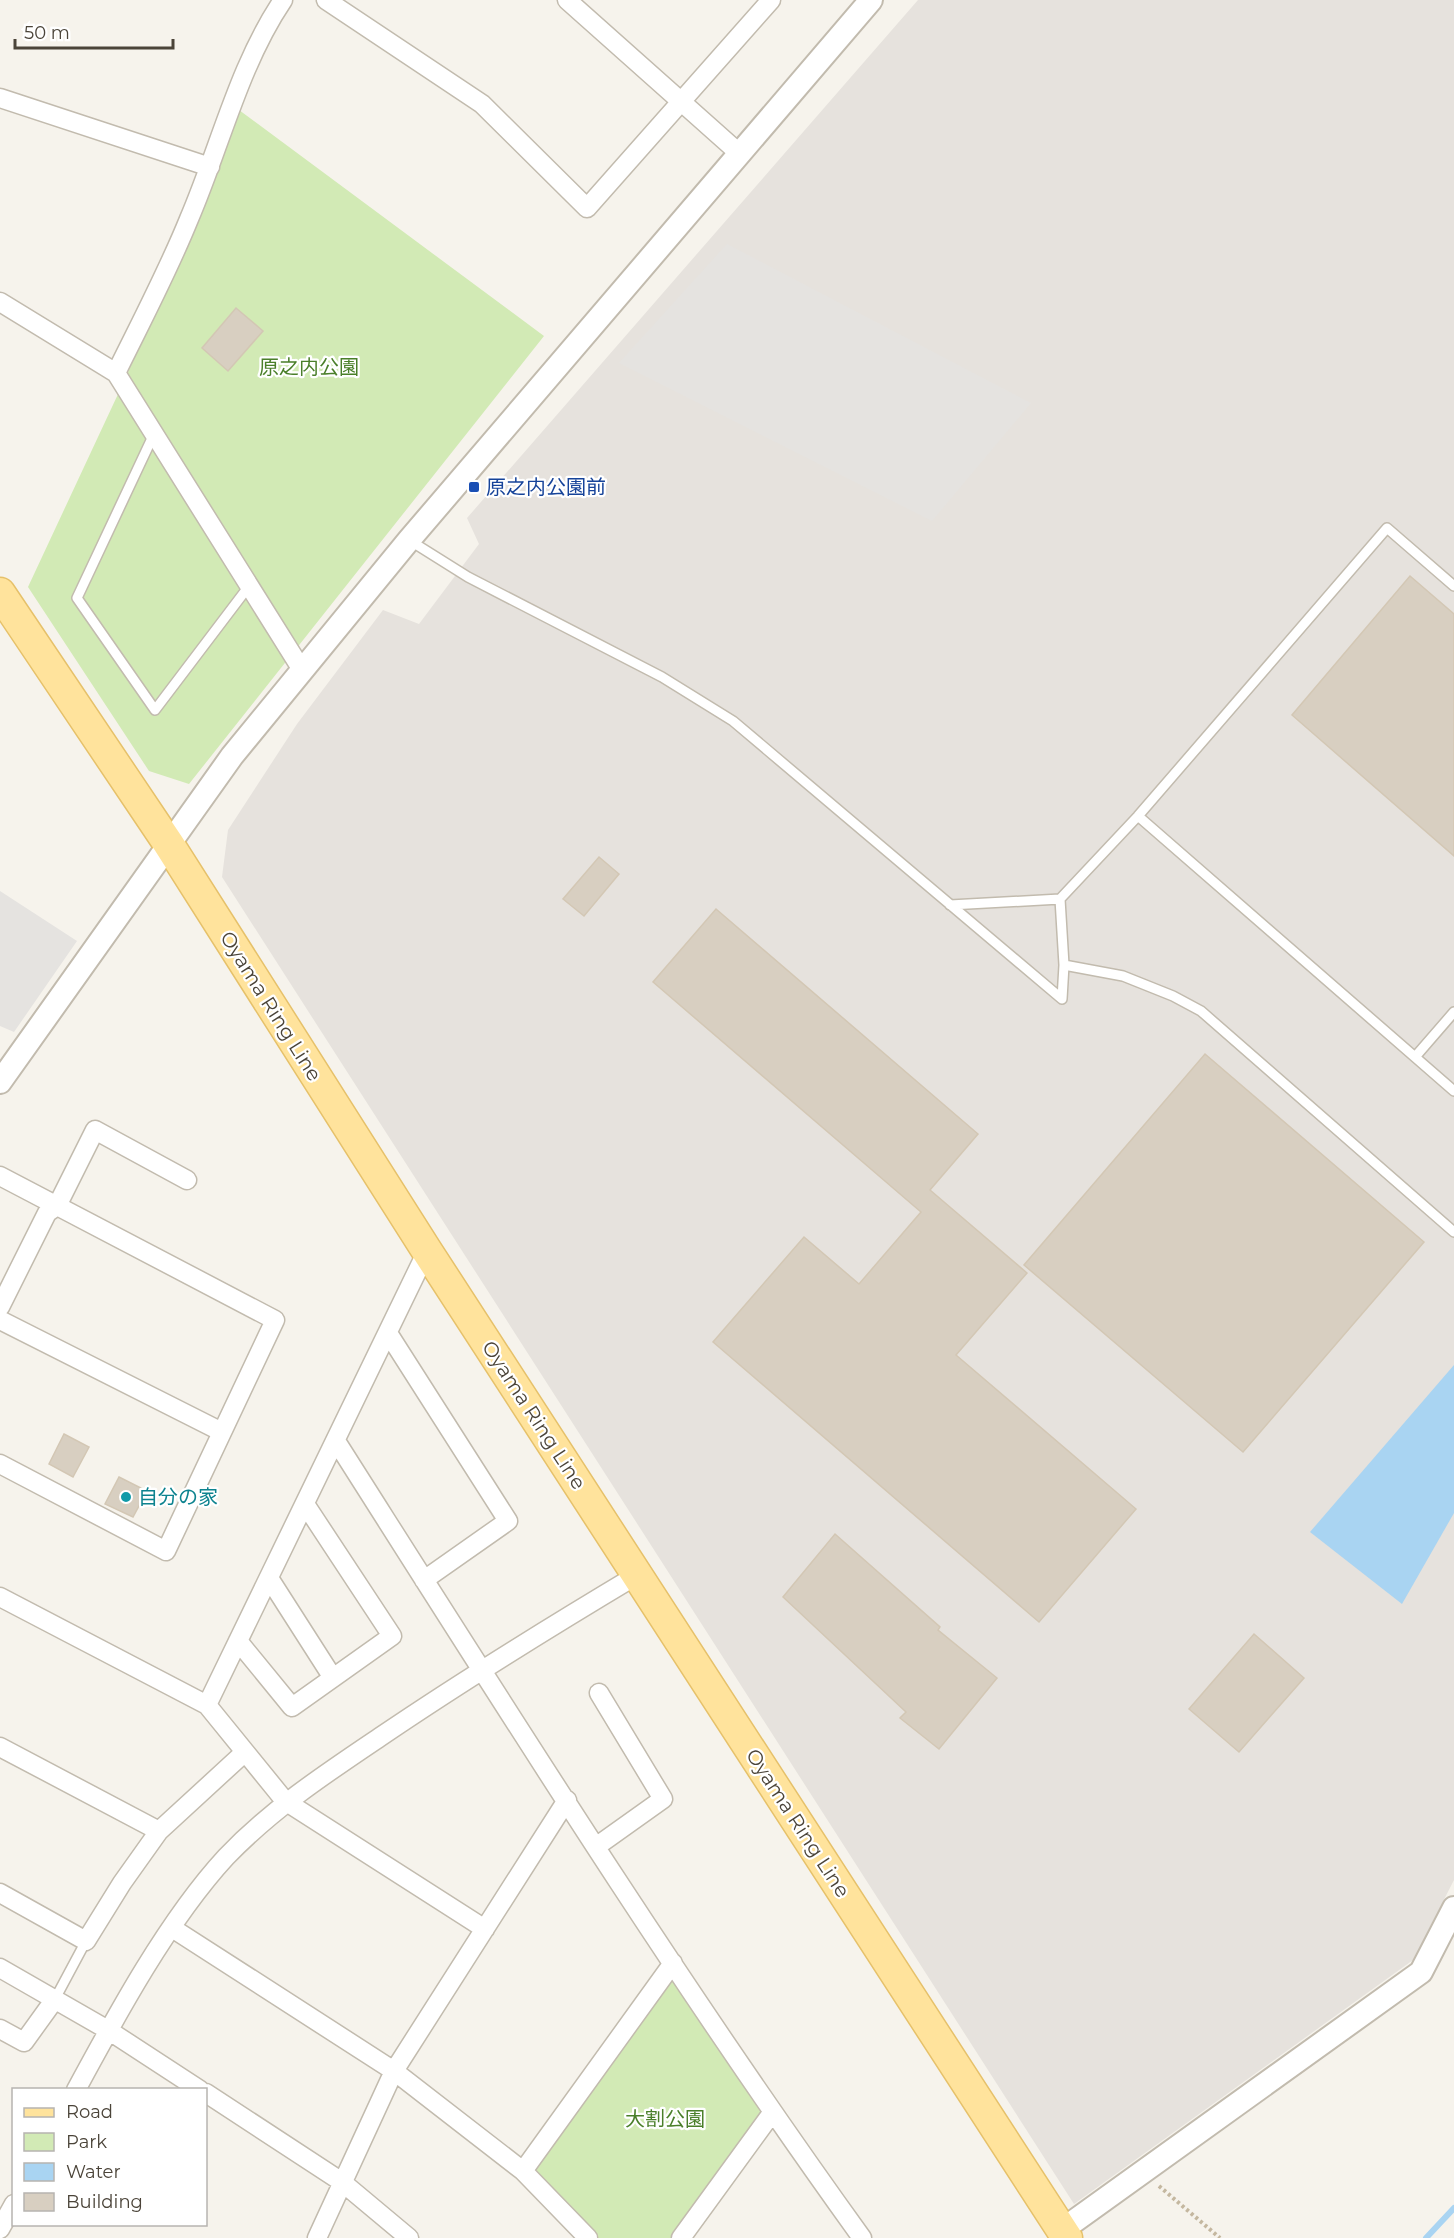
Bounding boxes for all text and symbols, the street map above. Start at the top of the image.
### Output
scale bar [15,12,172,50]
text: 50 m [24,22,70,44]
park label: 原之内公園 [259,355,359,379]
place label: 原之内公園前 [486,475,606,499]
marker: 原之内公園前 [467,480,481,494]
street label: Oyama Ring Line [215,927,327,1085]
street label: Oyama Ring Line [477,1336,591,1494]
place label: 自分の家 [138,1485,218,1509]
marker: 自分の家 [119,1490,133,1504]
street label: Oyama Ring Line [741,1744,855,1902]
legend [12,2088,207,2226]
text: Road [66,2101,113,2123]
park label: 大割公園 [625,2107,705,2131]
text: Park [66,2131,107,2153]
text: Water [66,2161,121,2183]
text: Building [66,2191,143,2213]

